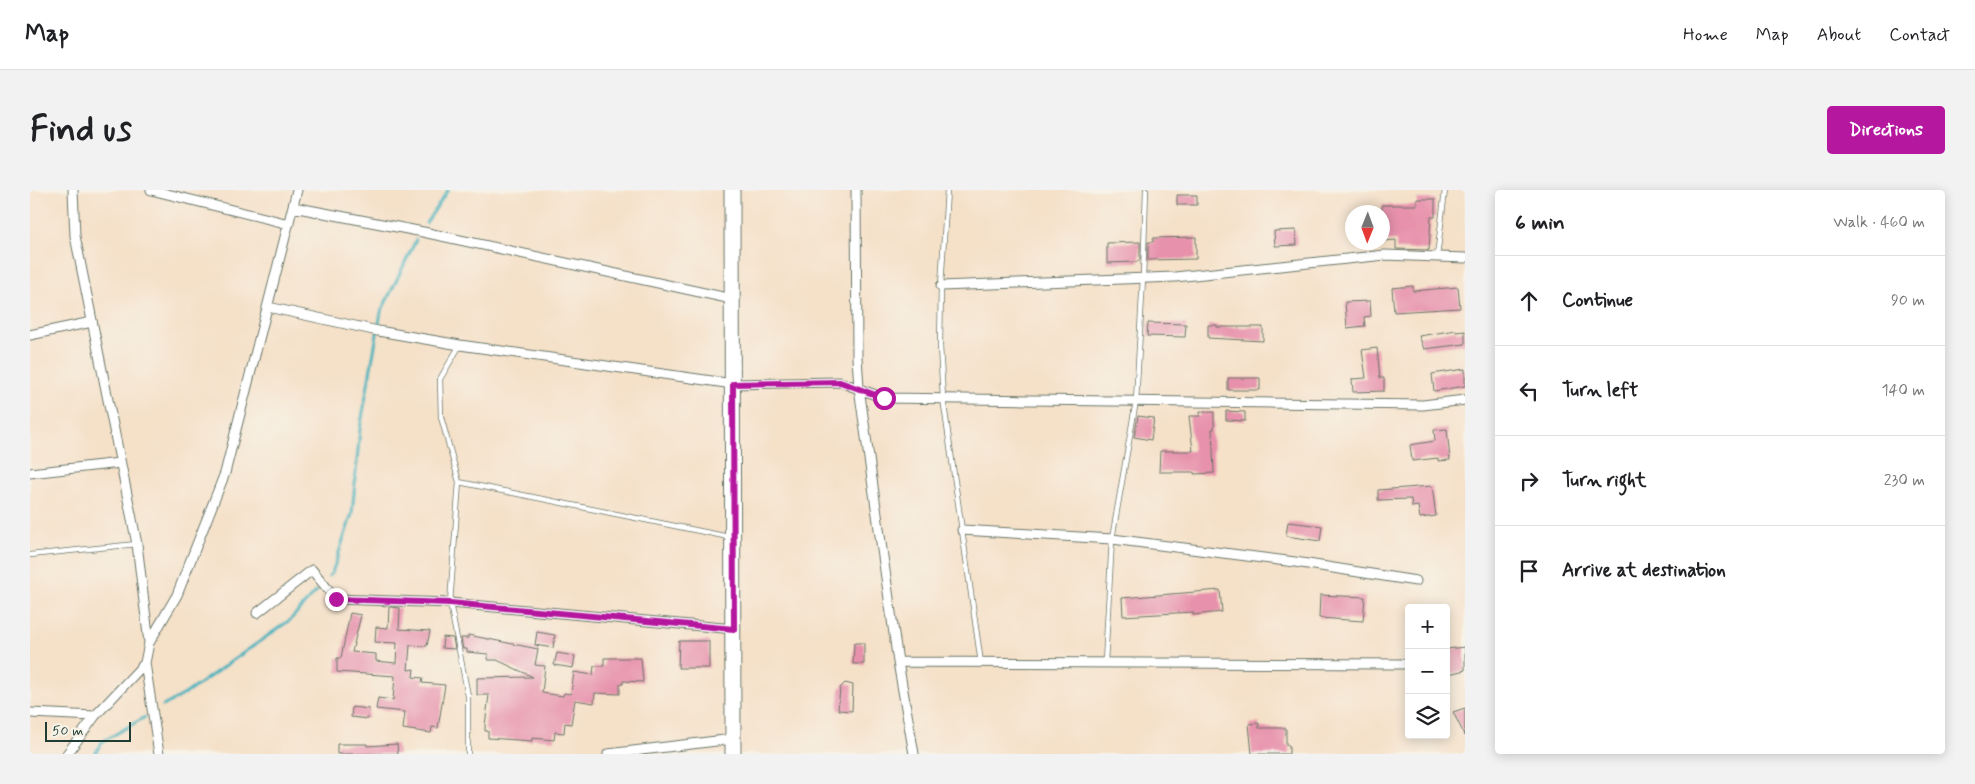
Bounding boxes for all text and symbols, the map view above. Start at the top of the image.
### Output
text: Map [25,19,69,50]
text: Home [1683,23,1728,47]
text: Map [1756,23,1789,47]
text: About [1817,23,1861,47]
text: Contact [1889,23,1950,47]
button: Directions [1827,106,1945,154]
text: Find us [30,107,132,153]
north arrow [1345,205,1390,250]
text: 6 min [1515,209,1565,237]
text: Walk · 460 m [1833,212,1925,233]
icon: ahead [1515,287,1543,315]
text: Continue [1562,288,1633,313]
text: 90 m [1891,290,1925,311]
icon: left [1515,377,1543,405]
text: Turn left [1562,378,1638,403]
text: 140 m [1881,380,1925,401]
route start [873,387,896,410]
icon: right [1515,467,1543,495]
text: Turn right [1562,468,1646,493]
text: 230 m [1884,470,1925,491]
icon: arrive [1515,557,1543,585]
text: Arrive at destination [1562,558,1726,583]
route end [325,588,348,611]
map controls [1405,604,1450,739]
button: + [1405,604,1450,649]
button: − [1405,649,1450,694]
button: layers [1405,694,1450,739]
scale bar [45,719,131,742]
text: 50 m [52,722,83,740]

